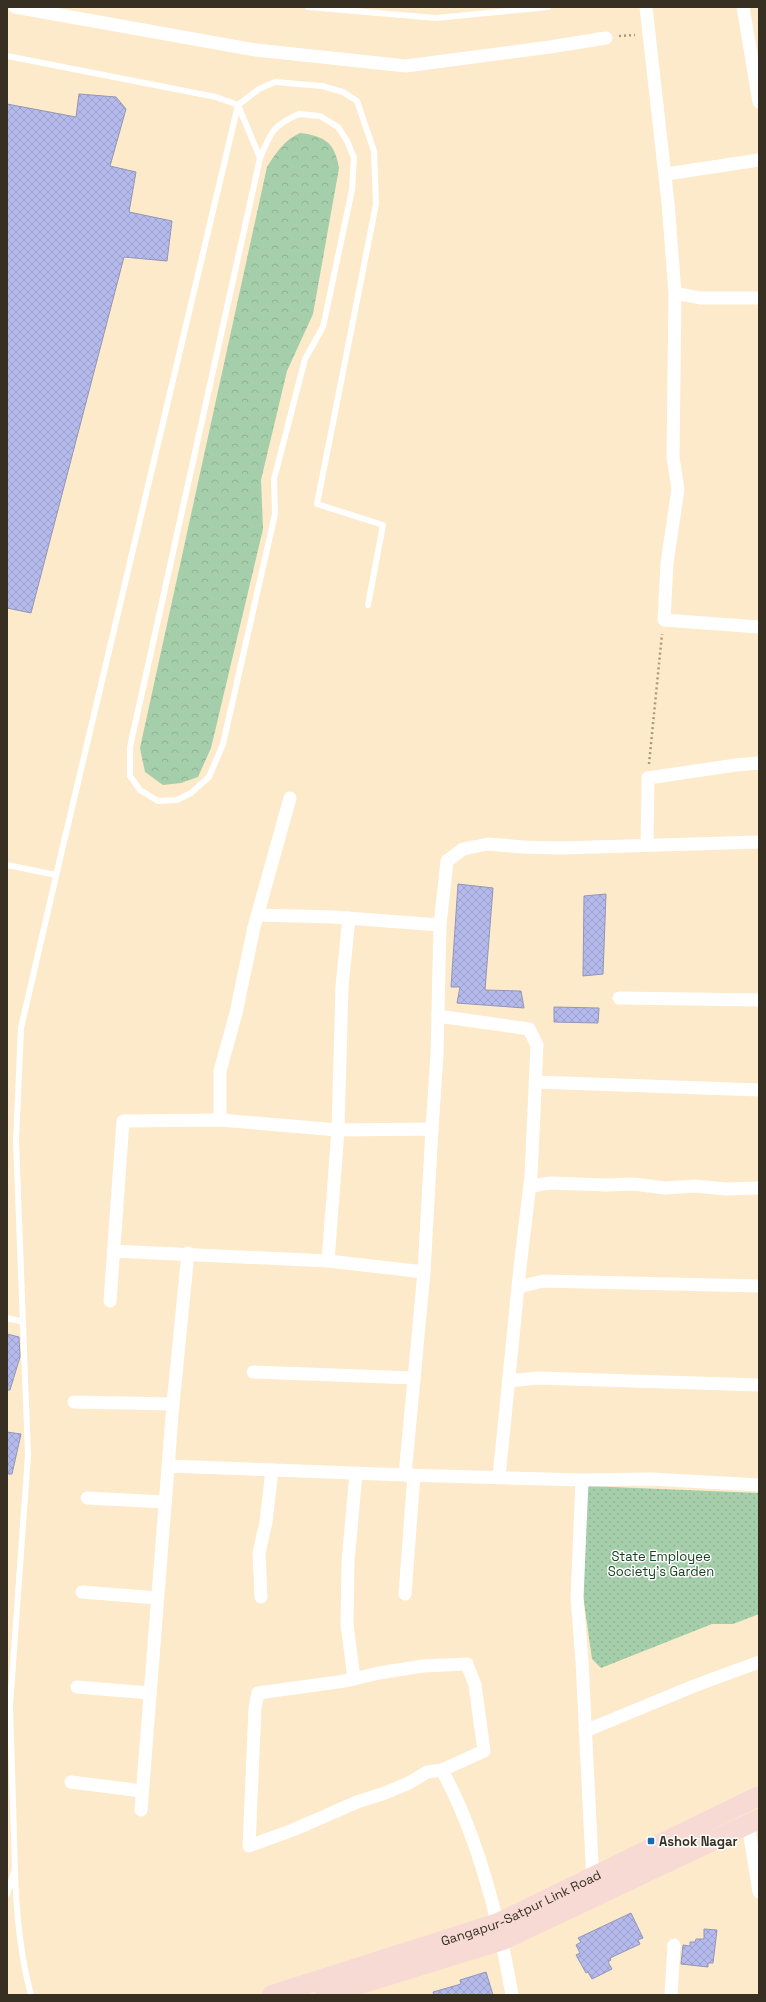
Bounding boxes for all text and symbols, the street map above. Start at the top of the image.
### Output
park label: State Employee Society's Garden [608,1548,714,1580]
place label: Ashok Nagar [659,1833,738,1850]
marker: Ashok Nagar [646,1836,656,1846]
street label: Gangapur-Satpur Link Road [439,1866,604,1949]

